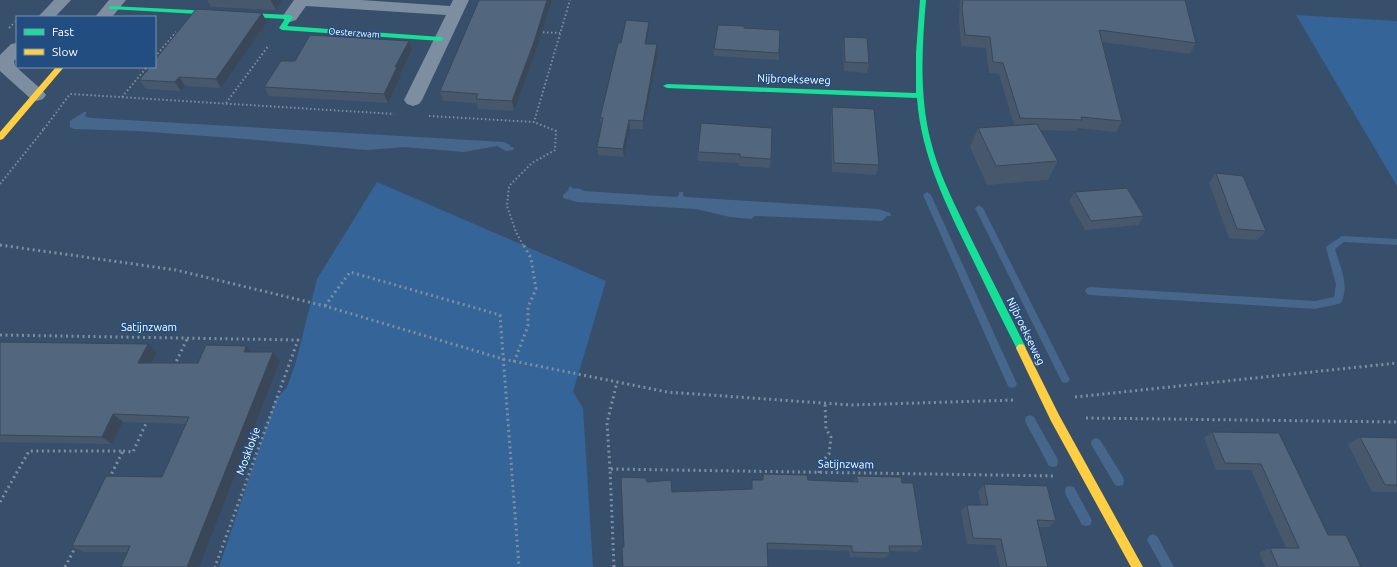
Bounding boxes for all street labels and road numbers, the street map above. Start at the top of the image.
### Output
street label: Oesterzwam [328,26,380,40]
street label: Nijbroekseweg [757,72,831,86]
street label: Nijbroekseweg [1004,295,1048,367]
street label: Satijnzwam [121,321,177,333]
street label: Mosklokje [234,425,262,477]
street label: Satijnzwam [818,458,874,470]

